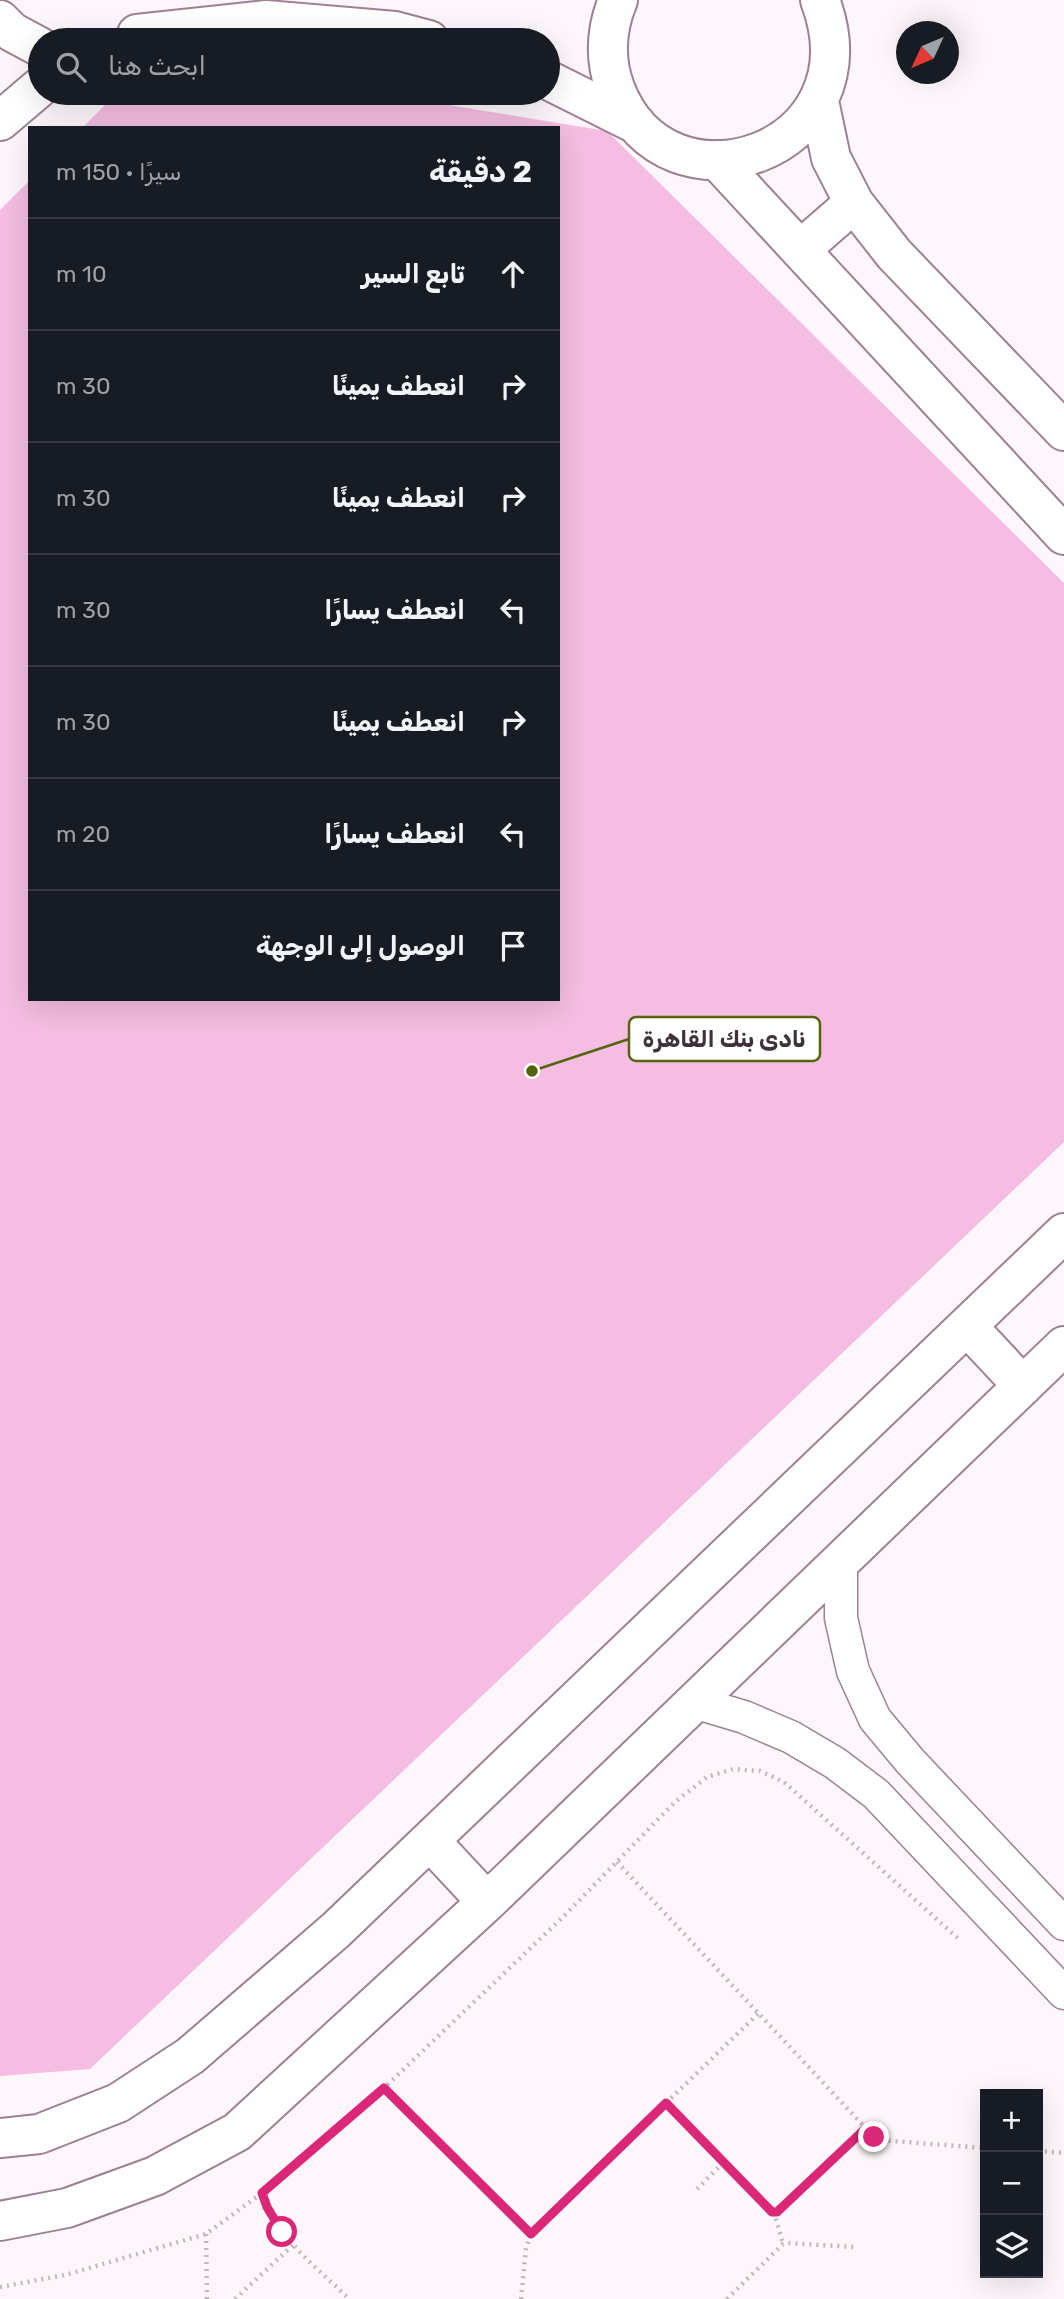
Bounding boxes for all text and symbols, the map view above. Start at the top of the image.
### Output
north arrow [896,21,959,84]
search box [28,28,560,105]
icon: search [52,48,90,86]
text: ابحث هنا [108,51,206,82]
text: 2 دقيقة [429,154,532,190]
text: سيرًا · 150 m [56,158,182,186]
icon: ahead [494,255,532,293]
text: تابع السير [361,259,465,290]
text: 10 m [56,260,107,288]
icon: right [494,367,532,405]
text: انعطف يمينًا [332,371,465,402]
text: 30 m [56,372,111,400]
icon: right [494,479,532,517]
text: انعطف يمينًا [332,483,465,514]
text: 30 m [56,484,111,512]
icon: left [494,591,532,629]
text: انعطف يسارًا [324,595,465,626]
text: 30 m [56,596,111,624]
icon: right [494,703,532,741]
text: انعطف يمينًا [332,707,465,738]
text: 30 m [56,708,111,736]
icon: left [494,815,532,853]
text: انعطف يسارًا [324,819,465,850]
text: 20 m [56,820,110,848]
icon: arrive [494,927,532,965]
text: الوصول إلى الوجهة [256,931,465,962]
callout: نادى بنك القاهرة [629,1017,820,1061]
text: نادى بنك القاهرة [643,1025,805,1053]
map controls [980,2089,1043,2278]
button: + [980,2089,1043,2152]
route end [858,2121,889,2152]
button: − [980,2152,1043,2215]
button: layers [980,2215,1043,2278]
route start [266,2216,297,2247]

